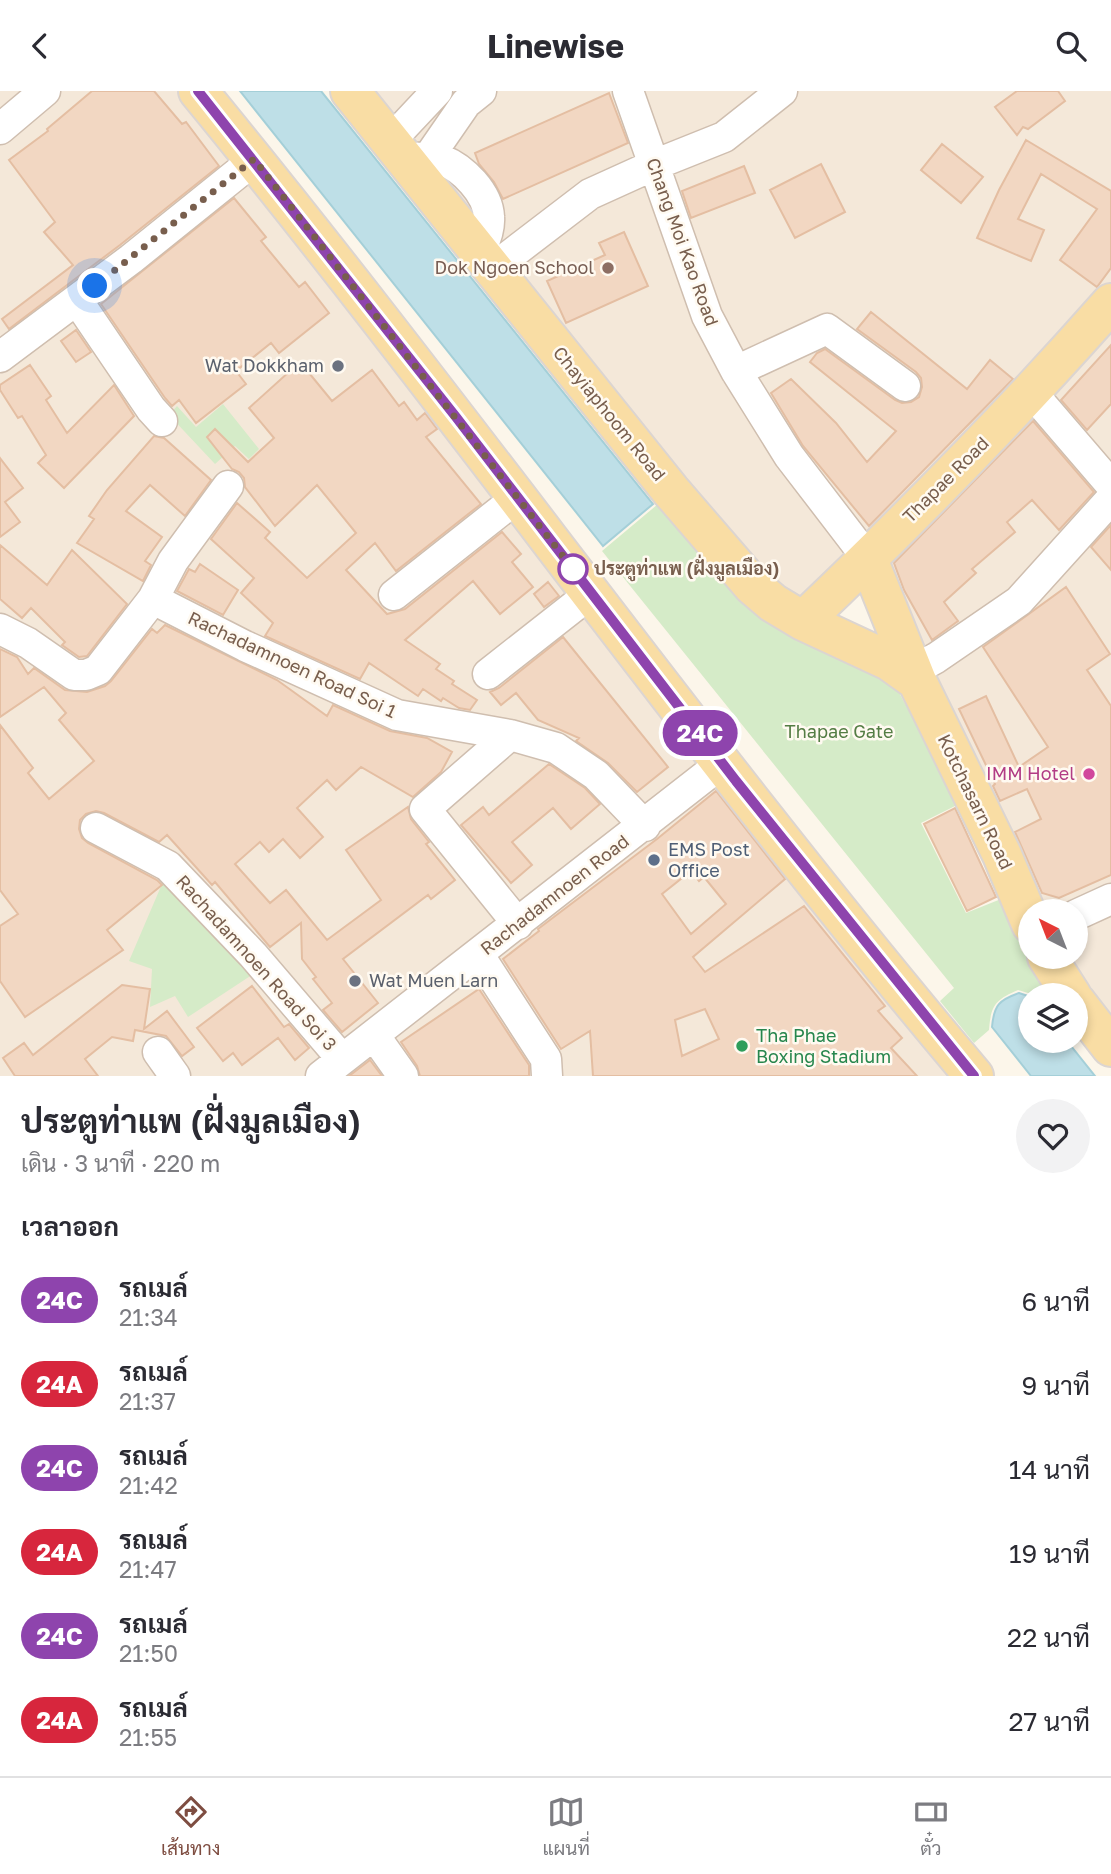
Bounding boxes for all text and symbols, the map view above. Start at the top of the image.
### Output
icon: back [21,27,59,65]
text: Linewise [487,27,624,65]
icon: search [1052,27,1090,65]
street label: Chang Moi Kao Road [642,154,724,329]
place label: Dok Ngoen School [435,256,594,278]
marker: Dok Ngoen School [600,260,616,276]
your location [77,268,112,303]
street label: Chayiaphoom Road [549,342,671,485]
place label: Wat Dokkham [205,354,324,376]
marker: Wat Dokkham [330,358,346,374]
street label: Thapae Road [898,432,993,527]
marker: ประตูท่าแพ (ฝั่งมูลเมือง) [558,554,588,584]
place label: ประตูท่าแพ (ฝั่งมูลเมือง) [594,554,779,582]
street label: Rachadamnoen Road Soi 1 [185,606,400,722]
line badge: 24C [660,710,740,756]
text: 24C [677,718,723,747]
park label: Thapae Gate [785,720,893,742]
street label: Kotchasarn Road [934,730,1018,873]
place label: IMM Hotel [986,762,1075,784]
marker: IMM Hotel [1081,766,1097,782]
street label: Rachadamnoen Road [476,829,633,959]
place label: EMS Post Office [668,838,750,881]
marker: EMS Post Office [646,852,662,868]
street label: Rachadamnoen Road Soi 3 [172,870,342,1055]
north arrow [1018,899,1088,969]
map controls [1018,899,1088,1053]
place label: Wat Muen Larn [369,969,498,991]
marker: Wat Muen Larn [347,973,363,989]
button: layers [1018,983,1088,1053]
place label: Tha Phae Boxing Stadium [756,1024,891,1067]
marker: Tha Phae Boxing Stadium [734,1038,750,1054]
button: heart [1016,1099,1090,1173]
text: ประตูท่าแพ (ฝั่งมูลเมือง) [21,1101,361,1140]
text: เดิน · 3 นาที · 220 m [21,1149,220,1177]
text: เวลาออก [21,1211,119,1242]
text: รถเมล์ [119,1272,188,1303]
text: 24C [36,1285,83,1314]
text: 6 นาที [1022,1286,1090,1317]
text: 21:34 [119,1303,178,1331]
text: รถเมล์ [119,1356,188,1387]
text: 24A [36,1369,83,1398]
text: 9 นาที [1022,1370,1090,1401]
text: 21:37 [119,1387,176,1415]
text: รถเมล์ [119,1440,188,1471]
text: 24C [36,1453,83,1482]
text: 14 นาที [1009,1454,1090,1485]
text: 21:42 [119,1471,178,1499]
text: รถเมล์ [119,1524,188,1555]
text: 24A [36,1537,83,1566]
text: 19 นาที [1009,1538,1090,1569]
text: 21:47 [119,1555,177,1583]
text: รถเมล์ [119,1608,188,1639]
text: 24C [36,1621,83,1650]
text: 22 นาที [1007,1622,1090,1653]
text: 21:50 [119,1639,178,1667]
text: รถเมล์ [119,1692,188,1723]
text: 24A [36,1705,83,1734]
text: 27 นาที [1008,1706,1090,1737]
text: 21:55 [119,1723,177,1751]
tab: เส้นทาง [161,1793,220,1859]
tab: แผนที่ [542,1793,590,1859]
tab: ตั๋ว [912,1793,950,1859]

